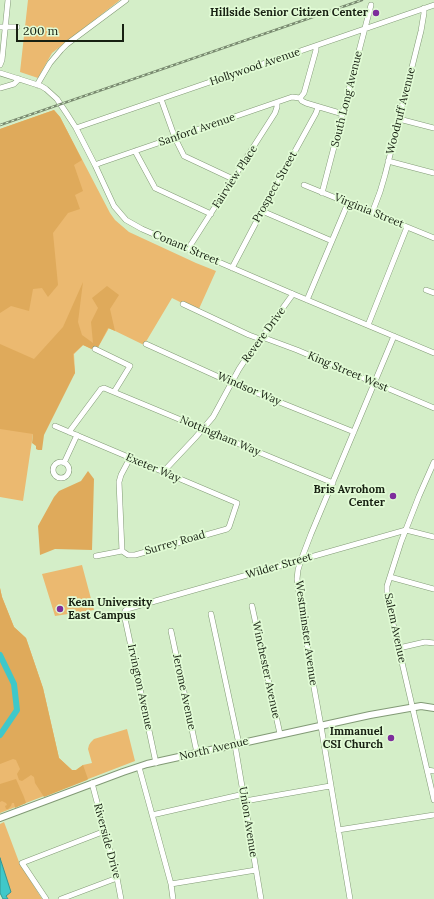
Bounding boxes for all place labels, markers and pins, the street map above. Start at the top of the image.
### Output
place label: Hillside Senior Citizen Center [210,6,368,20]
marker: Hillside Senior Citizen Center [371,8,381,18]
place label: Bris Avrohom Center [313,483,385,509]
marker: Bris Avrohom Center [388,491,398,501]
place label: Kean University East Campus [68,596,152,622]
marker: Kean University East Campus [55,604,65,614]
place label: Immanuel CSI Church [323,725,383,751]
marker: Immanuel CSI Church [386,733,396,743]

